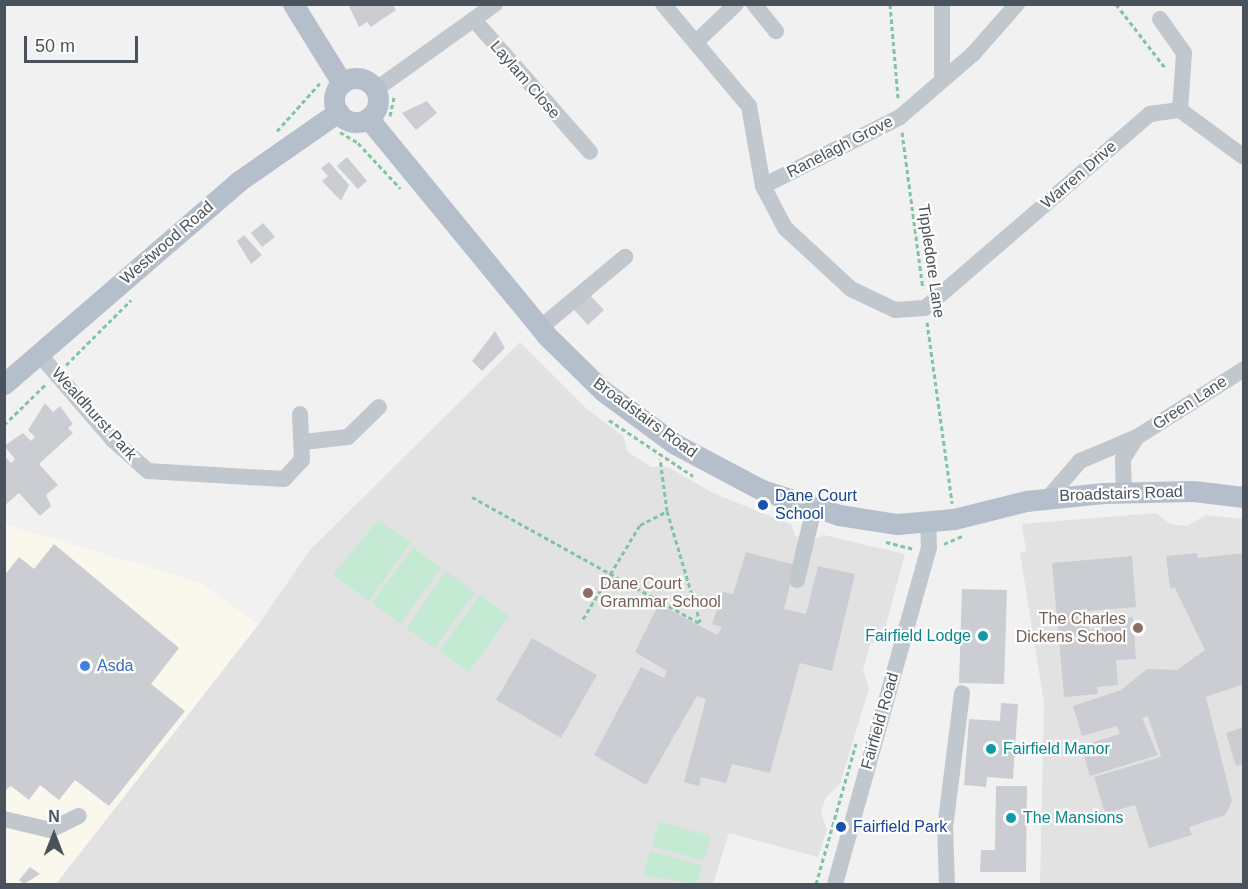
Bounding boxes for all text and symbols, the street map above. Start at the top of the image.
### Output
scale bar [27,24,141,62]
text: 50 m [35,36,75,56]
street label: Laylam Close [486,37,564,123]
street label: Ranelagh Grove [784,112,896,182]
street label: Warren Drive [1037,137,1121,213]
street label: Westwood Road [117,197,217,289]
street label: Tippledore Lane [913,203,949,319]
street label: Wealdhurst Park [47,364,141,464]
street label: Green Lane [1149,372,1231,434]
street label: Broadstairs Road [589,374,701,462]
street label: Broadstairs Road [1059,482,1183,506]
place label: Dane Court School [775,486,857,524]
marker: Dane Court School [756,498,770,512]
place label: Dane Court Grammar School [600,574,721,612]
marker: Dane Court Grammar School [581,586,595,600]
place label: The Charles Dickens School [1016,609,1126,647]
marker: The Charles Dickens School [1131,621,1145,635]
place label: Fairfield Lodge [865,626,971,646]
marker: Fairfield Lodge [976,629,990,643]
place label: Asda [97,656,133,676]
marker: Asda [78,659,92,673]
street label: Fairfield Road [857,670,903,772]
place label: Fairfield Manor [1003,739,1110,759]
marker: Fairfield Manor [984,742,998,756]
north arrow [24,805,84,865]
text: N [48,808,60,825]
place label: The Mansions [1023,808,1123,828]
marker: The Mansions [1004,811,1018,825]
place label: Fairfield Park [853,817,947,837]
marker: Fairfield Park [834,820,848,834]

